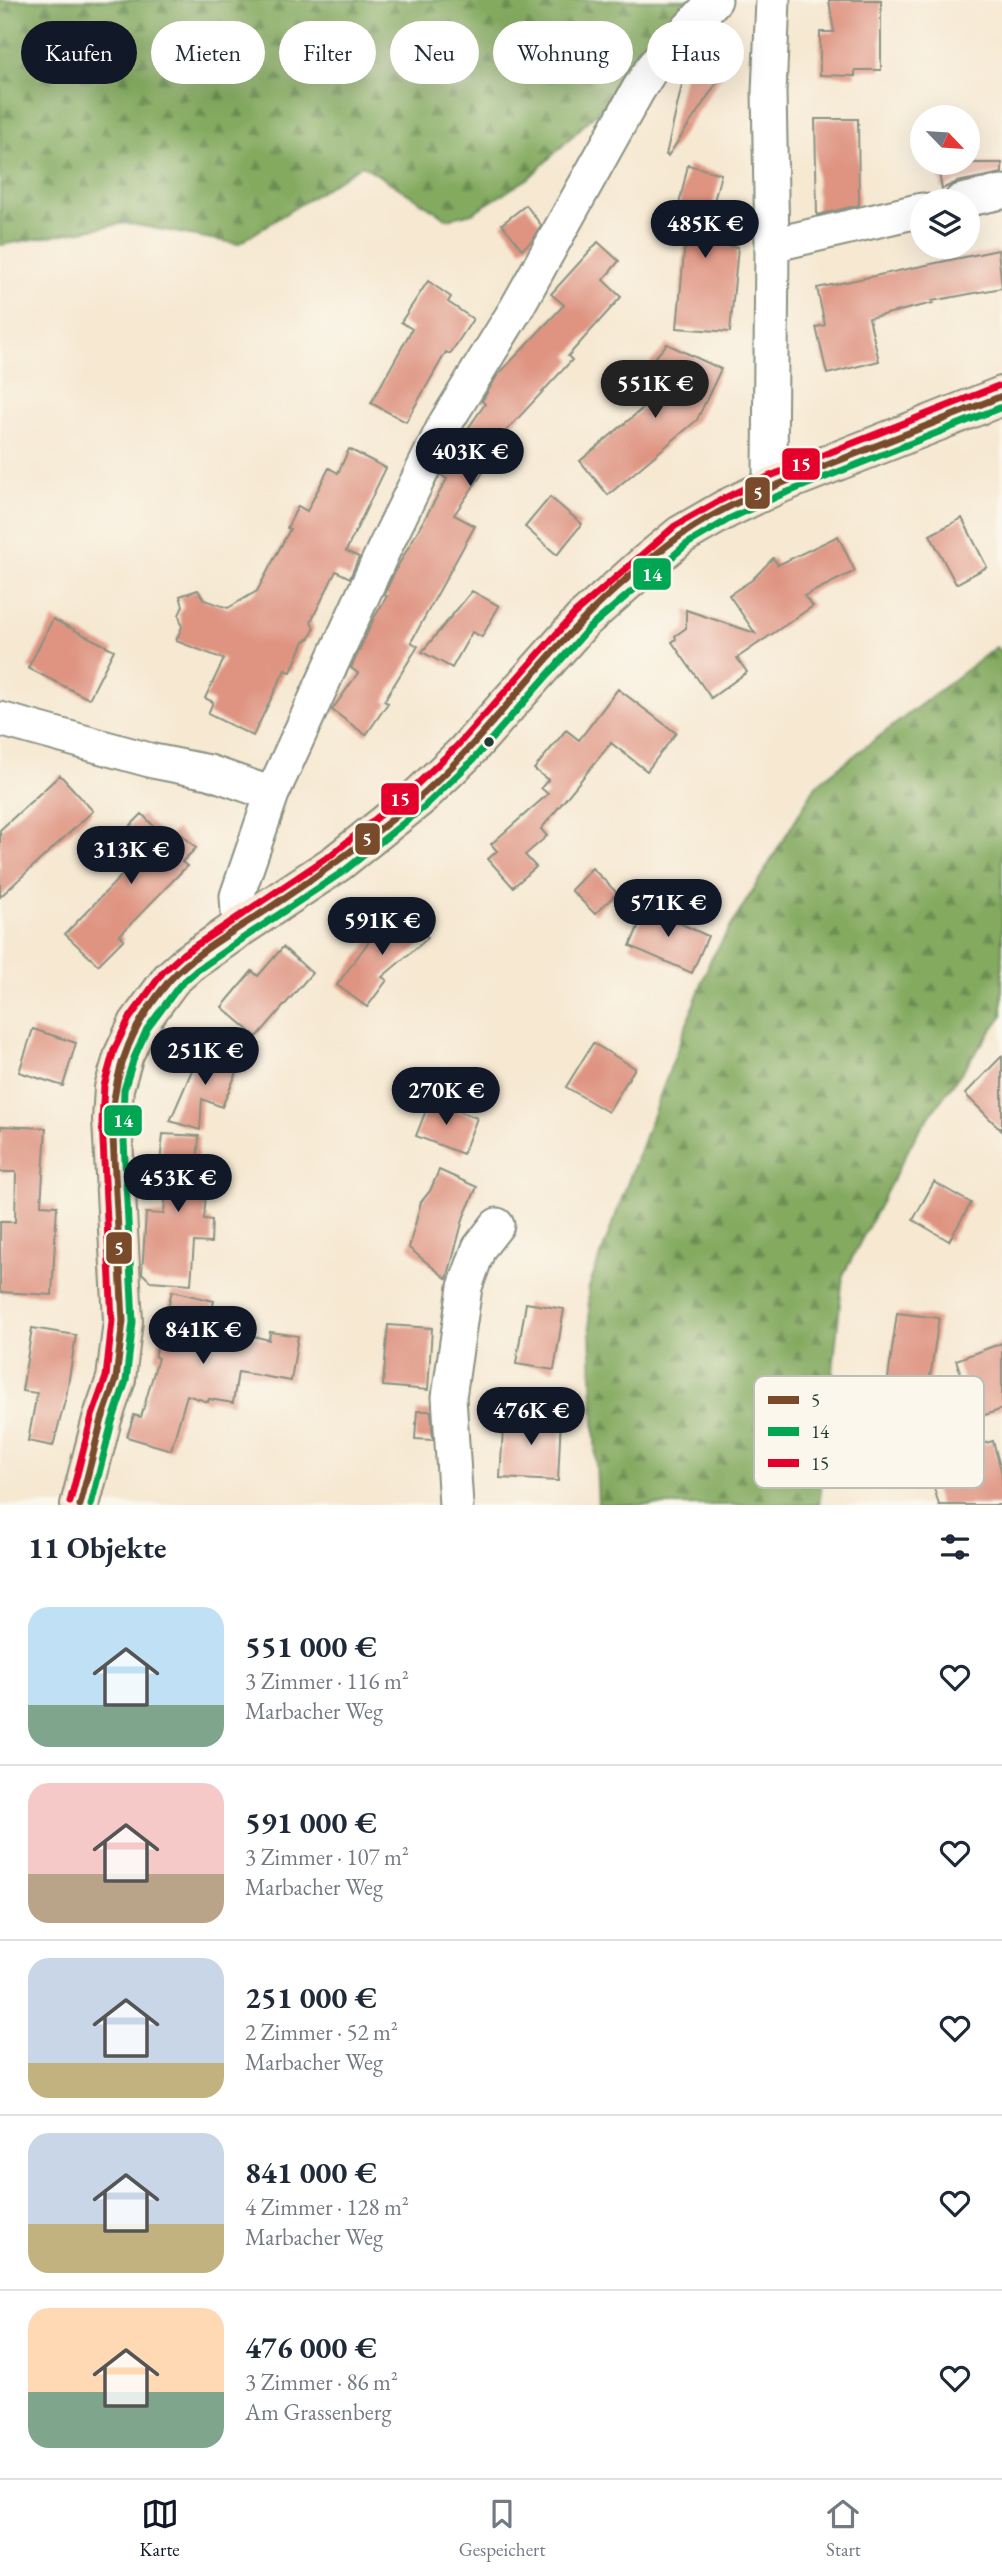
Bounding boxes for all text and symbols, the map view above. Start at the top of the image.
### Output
chip: Kaufen [21,21,137,84]
chip: Mieten [151,21,265,84]
chip: Filter [279,21,376,84]
chip: Neu [390,21,479,84]
chip: Wohnung [493,21,633,84]
chip: Haus [647,21,744,84]
north arrow [910,105,980,175]
map controls [910,105,980,259]
button: layers [910,189,980,259]
pin: 485K € [648,201,762,260]
text: 485K € [667,208,743,238]
pin: 551K € [598,360,712,420]
text: 551K € [617,368,693,398]
pin: 403K € [413,428,527,488]
text: 403K € [432,436,508,466]
line badge: 15 [781,447,821,481]
text: 15 [791,452,811,477]
line badge: 5 [744,476,771,510]
text: 5 [753,481,763,506]
line badge: 14 [632,557,672,591]
text: 14 [642,562,663,587]
unlabelled marker [482,735,496,749]
line badge: 15 [380,782,420,816]
text: 15 [390,787,410,812]
line badge: 5 [354,822,381,856]
pin: 313K € [74,826,188,886]
text: 5 [362,827,372,852]
text: 313K € [93,834,169,864]
pin: 571K € [611,880,725,939]
text: 571K € [630,887,706,917]
pin: 591K € [325,898,439,957]
text: 591K € [344,905,420,935]
pin: 251K € [148,1028,262,1087]
text: 251K € [167,1035,243,1065]
pin: 270K € [389,1068,503,1127]
text: 270K € [408,1075,484,1105]
line badge: 14 [103,1104,143,1137]
text: 14 [113,1108,134,1133]
pin: 453K € [121,1154,235,1214]
text: 453K € [140,1162,216,1192]
line badge: 5 [105,1231,133,1265]
text: 5 [114,1236,124,1261]
pin: 841K € [146,1306,260,1366]
text: 841K € [165,1314,241,1344]
legend [754,1376,984,1488]
pin: 476K € [474,1388,588,1447]
text: 5 [811,1388,820,1413]
text: 476K € [493,1395,569,1425]
text: 14 [811,1419,830,1444]
text: 15 [811,1451,829,1476]
text: 11 Objekte [28,1528,167,1567]
icon: filters [936,1528,974,1566]
text: 551 000 € [245,1627,377,1666]
icon: home [84,1635,168,1719]
icon: heart [936,1658,974,1696]
text: 3 Zimmer · 116 m² [245,1666,409,1696]
text: Marbacher Weg [245,1696,383,1726]
text: 591 000 € [245,1803,377,1842]
icon: home [84,1811,168,1895]
icon: heart [936,1834,974,1872]
text: 3 Zimmer · 107 m² [245,1842,409,1872]
text: Marbacher Weg [245,1872,383,1902]
text: 251 000 € [245,1978,377,2017]
icon: home [84,1986,168,2070]
icon: heart [936,2009,974,2047]
text: 2 Zimmer · 52 m² [245,2017,398,2047]
text: Marbacher Weg [245,2047,383,2077]
text: 841 000 € [245,2153,377,2192]
icon: home [84,2161,168,2245]
icon: heart [936,2184,974,2222]
text: 4 Zimmer · 128 m² [245,2192,409,2222]
text: Marbacher Weg [245,2222,383,2252]
text: 476 000 € [245,2328,377,2367]
icon: home [84,2336,168,2420]
icon: heart [936,2359,974,2397]
text: 3 Zimmer · 86 m² [245,2367,398,2397]
text: Am Grassenberg [245,2397,392,2427]
tab: Karte [140,2495,180,2562]
tab: Gespeichert [459,2495,545,2562]
tab: Start [824,2495,862,2562]

